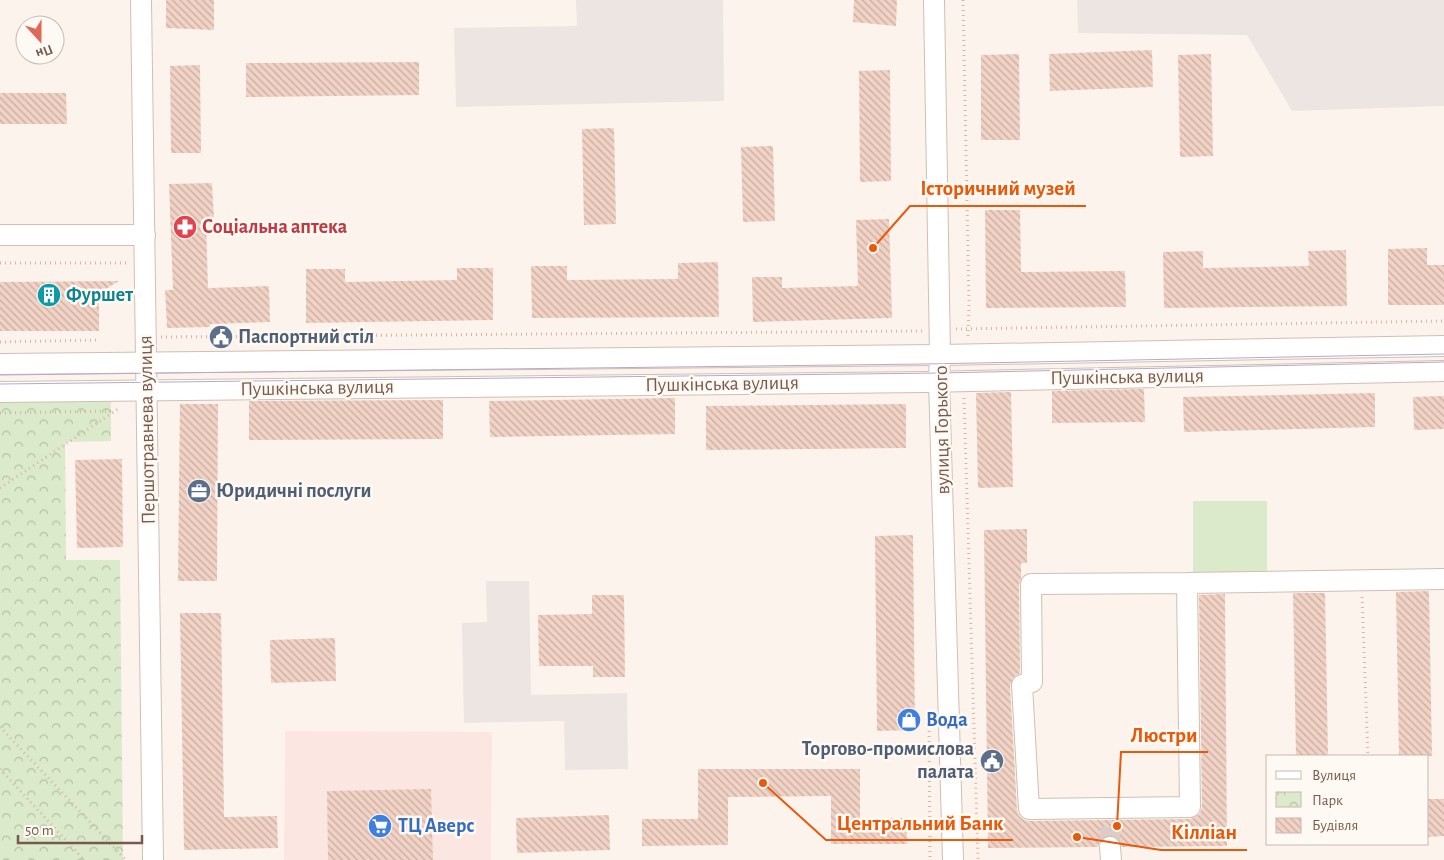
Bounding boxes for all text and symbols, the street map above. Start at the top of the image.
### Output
north arrow [15,15,65,65]
text: Пн [34,42,55,61]
callout: Історичний музей [910,170,1086,206]
text: Історичний музей [920,178,1076,199]
pharmacy icon: Соціальна аптека [172,214,198,240]
place label: Соціальна аптека [202,217,348,237]
building icon: Фуршет [36,282,62,308]
place label: Фуршет [66,285,133,305]
public building icon: Паспортний стіл [208,324,234,350]
place label: Паспортний стіл [238,327,374,347]
street label: Першотравнева вулиця [135,335,159,525]
street label: вулиця Горького [931,365,953,495]
street label: Пушкінська вулиця [1050,366,1204,388]
street label: Пушкінська вулиця [645,373,799,395]
street label: Пушкінська вулиця [240,377,394,399]
office icon: Юридичні послуги [186,478,212,504]
place label: Юридичні послуги [216,481,372,501]
shop icon: Вода [896,707,922,733]
place label: Вода [926,710,968,730]
callout: Люстри [1121,716,1208,752]
text: Люстри [1131,725,1197,746]
place label: Торгово-промислова палата [802,739,975,782]
public building icon: Торгово-промислова палата [979,748,1005,774]
legend [1266,755,1429,845]
text: Вулиця [1312,768,1356,783]
text: Парк [1312,793,1343,808]
callout: Центральний Банк [826,804,1013,840]
scale bar [18,812,141,844]
supermarket icon: ТЦ Аверс [367,813,393,839]
text: Центральний Банк [836,813,1004,834]
callout: Кілліан [1161,814,1247,850]
place label: ТЦ Аверс [398,816,474,836]
text: Будівля [1312,818,1358,833]
text: Кілліан [1171,822,1237,843]
text: 50 m [25,823,54,838]

